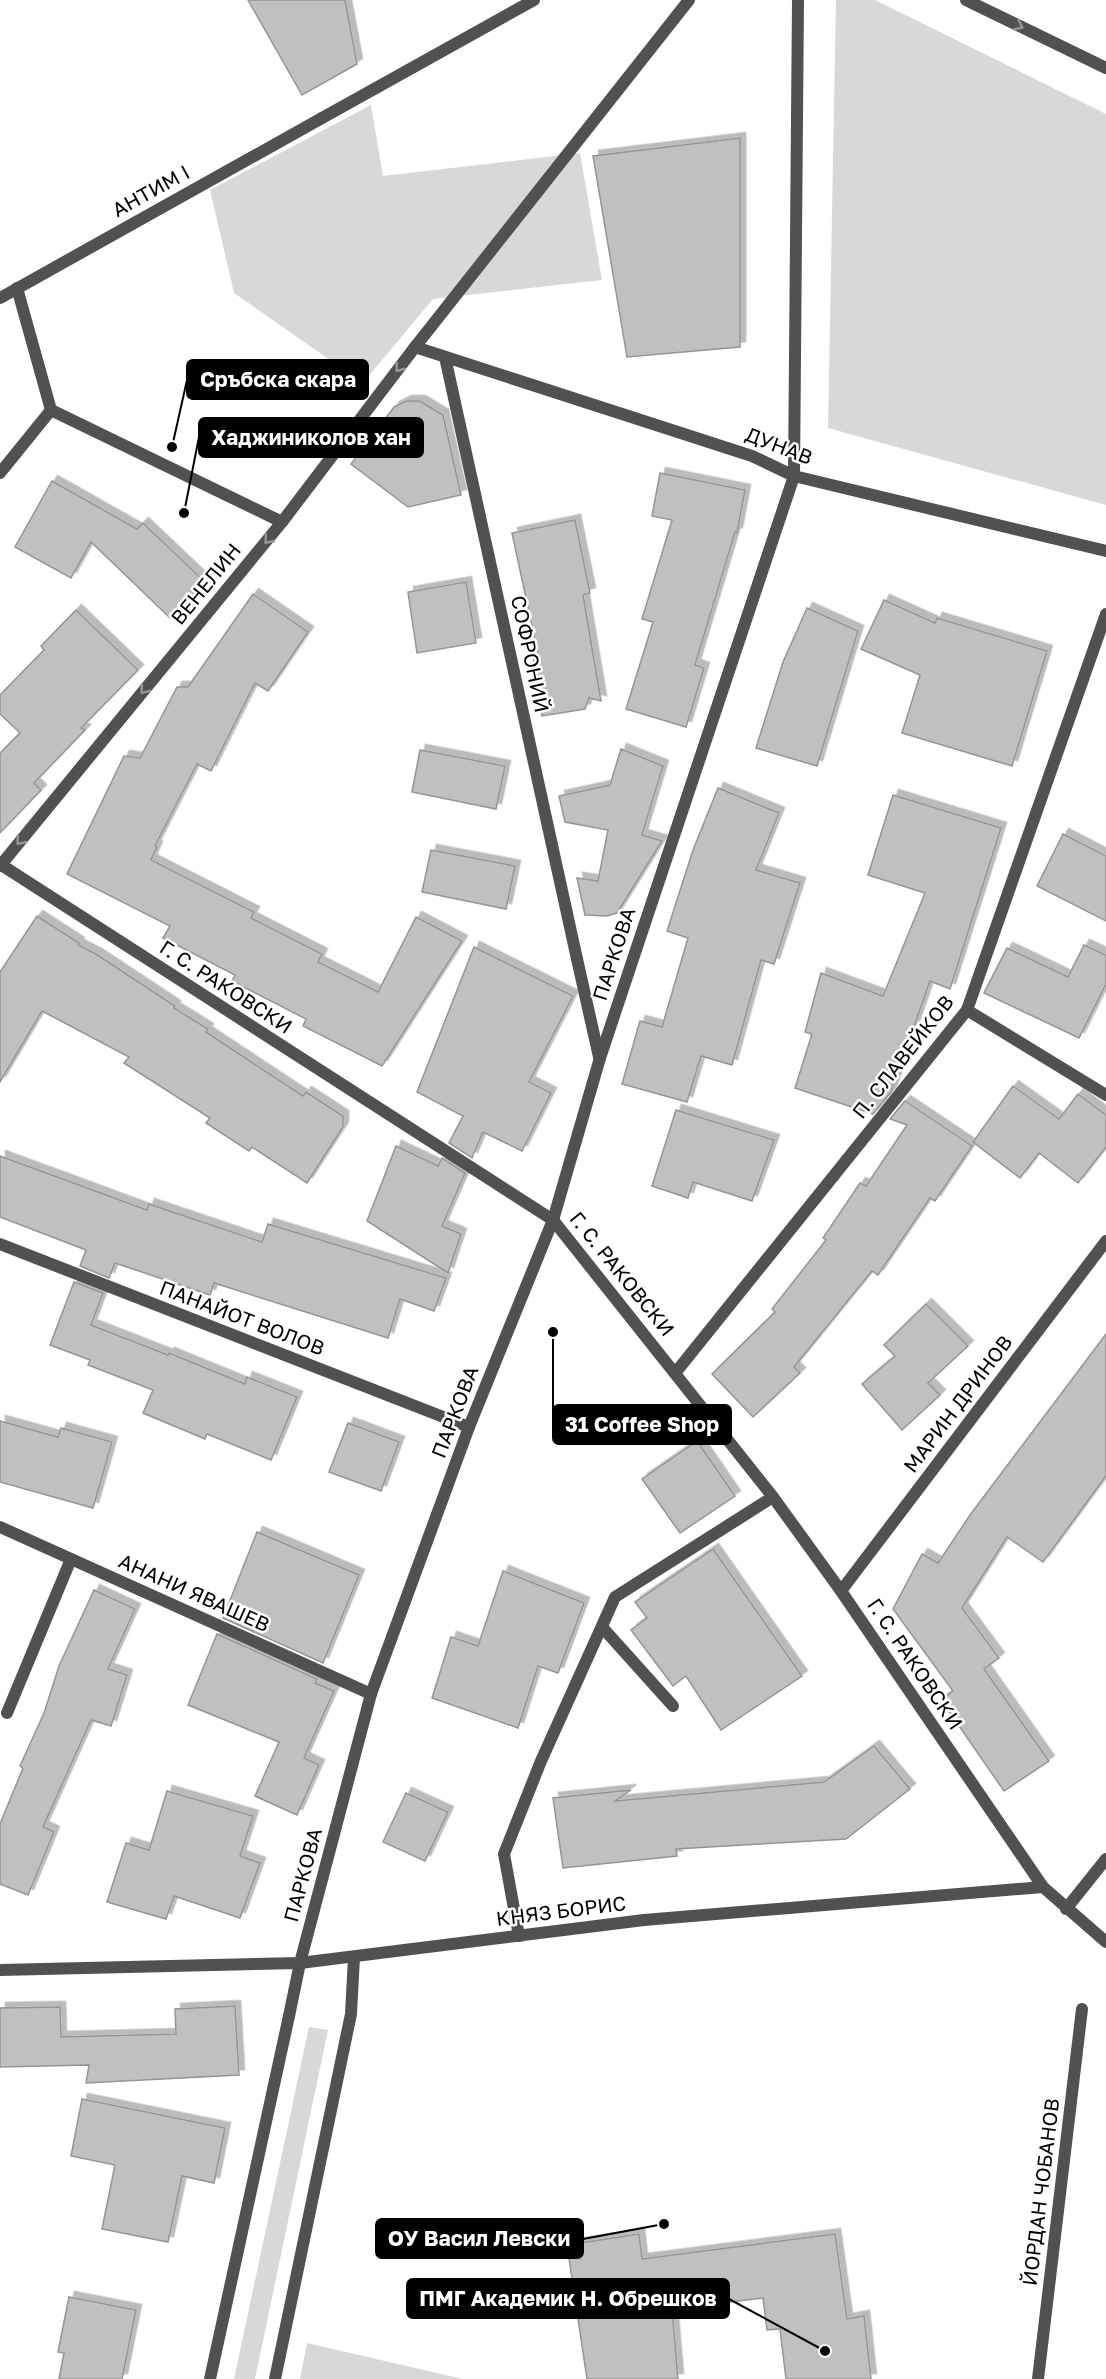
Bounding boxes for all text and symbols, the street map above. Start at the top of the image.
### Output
one-way arrow [1012,18,1023,30]
street label: АНТИМ I [108,159,193,221]
callout: Сръбска скара [187,360,368,399]
one-way arrow [395,361,406,372]
text: Сръбска скара [200,366,356,392]
callout: Хаджиниколов хан [199,418,423,457]
street label: ДУНАВ [743,421,816,469]
text: Хаджиниколов хан [211,424,411,450]
one-way arrow [264,533,275,544]
street label: ВЕНЕЛИН [165,538,245,629]
street label: СОФРОНИЙ [507,593,555,715]
one-way arrow [140,683,151,694]
one-way arrow [16,834,27,845]
street label: ПАРКОВА [587,904,639,1003]
street label: Г. С. РАКОВСКИ [156,934,297,1038]
street label: П. СЛАВЕЙКОВ [847,990,958,1123]
street label: Г. С. РАКОВСКИ [565,1206,680,1340]
street label: ПАНАЙОТ ВОЛОВ [157,1275,328,1360]
street label: МАРИН ДРИНОВ [898,1330,1017,1477]
street label: ПАРКОВА [426,1362,483,1461]
callout: 31 Coffee Shop [553,1405,731,1444]
text: 31 Coffee Shop [565,1411,719,1437]
street label: АНАНИ ЯВАШЕВ [115,1548,274,1636]
street label: Г. С. РАКОВСКИ [863,1593,969,1734]
street label: ПАРКОВА [278,1825,326,1924]
street label: КНЯЗ БОРИС [495,1890,627,1930]
street label: ЙОРДАН ЧОБАНОВ [1017,2097,1063,2287]
callout: ОУ Васил Левски [376,2219,583,2258]
text: ОУ Васил Левски [388,2225,570,2251]
callout: ПМГ Академик Н. Обрешков [407,2279,729,2318]
text: ПМГ Академик Н. Обрешков [419,2285,717,2311]

